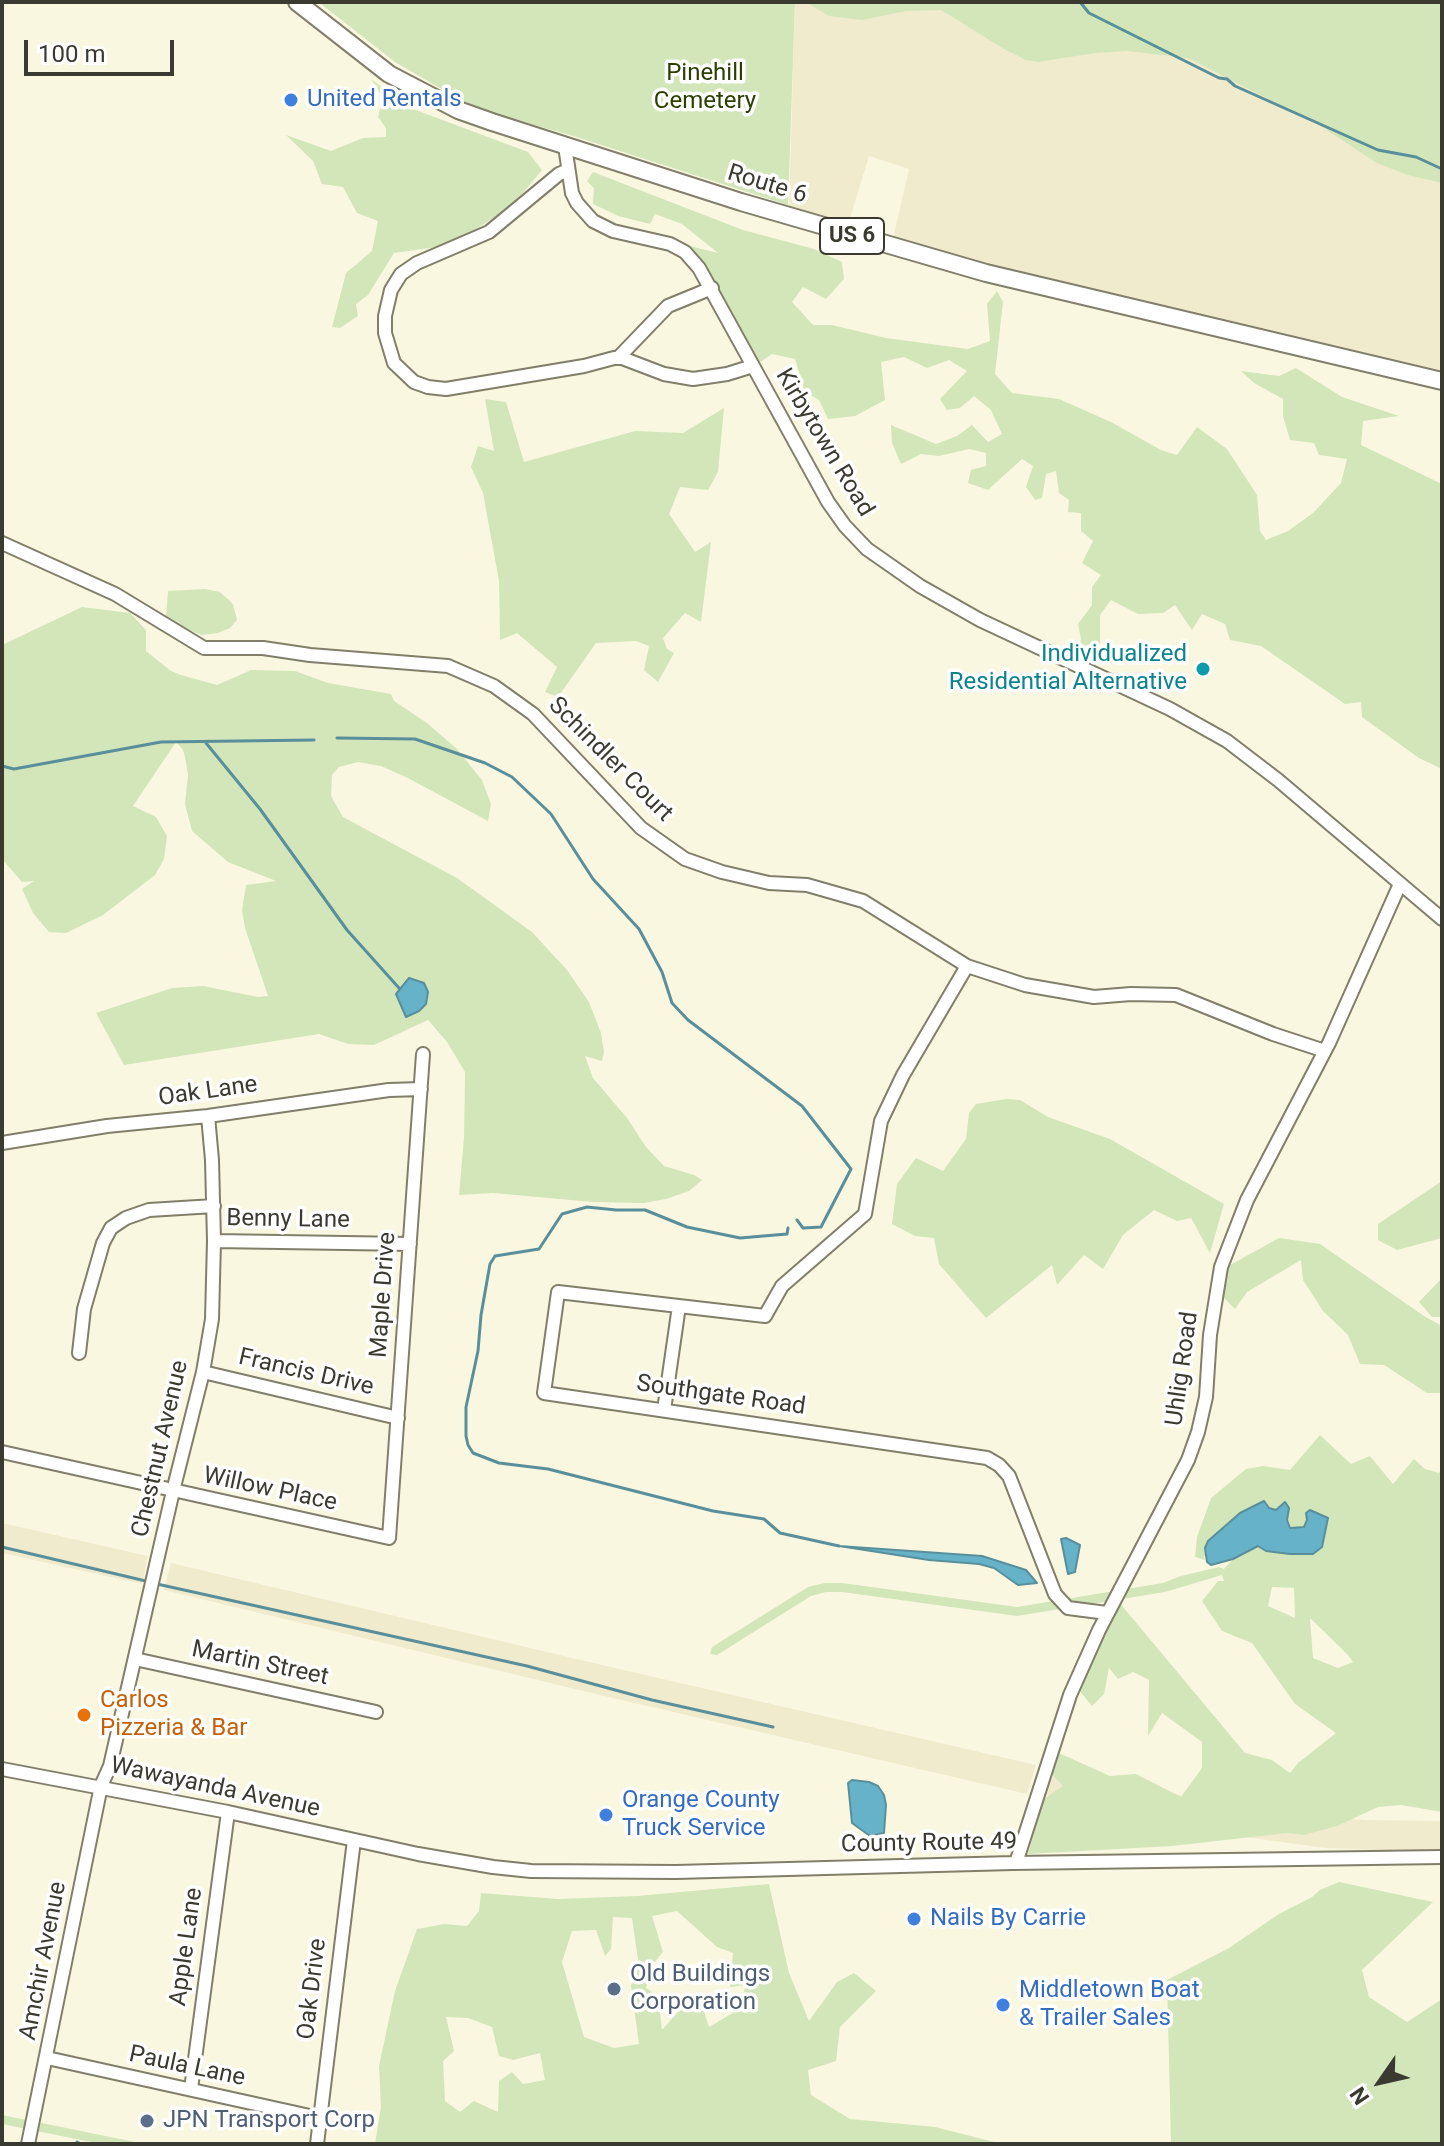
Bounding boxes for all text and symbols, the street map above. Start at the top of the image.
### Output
scale bar [28,24,178,74]
text: 100 m [38,40,105,68]
park label: Pinehill Cemetery [654,60,756,116]
place label: United Rentals [307,86,462,114]
marker: United Rentals [282,91,300,109]
street label: Route 6 [724,159,810,211]
road number: US 6 [820,218,884,254]
street label: Kirbytown Road [769,364,879,522]
place label: Individualized Residential Alternative [949,641,1187,697]
marker: Individualized Residential Alternative [1194,660,1212,678]
street label: Schindler Court [542,692,678,828]
street label: Oak Lane [157,1071,259,1113]
street label: Benny Lane [226,1205,350,1235]
street label: Maple Drive [365,1231,403,1359]
street label: Uhlig Road [1161,1310,1205,1428]
street label: Francis Drive [236,1343,376,1403]
street label: Chestnut Avenue [127,1358,195,1540]
street label: Southgate Road [635,1370,807,1422]
street label: Willow Place [201,1462,339,1518]
street label: Martin Street [189,1635,331,1693]
place label: Carlos Pizzeria & Bar [100,1687,247,1743]
marker: Carlos Pizzeria & Bar [75,1706,93,1724]
street label: Wawayanda Avenue [108,1752,322,1824]
place label: Orange County Truck Service [622,1787,780,1843]
marker: Orange County Truck Service [597,1806,615,1824]
street label: County Route 49 [841,1828,1017,1860]
street label: Amchir Avenue [15,1879,73,2043]
street label: Apple Lane [164,1886,210,2008]
place label: Nails By Carrie [930,1905,1086,1933]
marker: Nails By Carrie [905,1910,923,1928]
street label: Oak Drive [293,1937,333,2041]
place label: Old Buildings Corporation [630,1961,770,2017]
place label: Middletown Boat & Trailer Sales [1019,1977,1200,2033]
marker: Old Buildings Corporation [605,1980,623,1998]
marker: Middletown Boat & Trailer Sales [994,1996,1012,2014]
street label: Paula Lane [126,2041,248,2093]
north arrow [1340,2042,1420,2122]
text: N [1345,2082,1374,2109]
place label: JPN Transport Corp [163,2107,375,2135]
marker: JPN Transport Corp [138,2112,156,2130]

